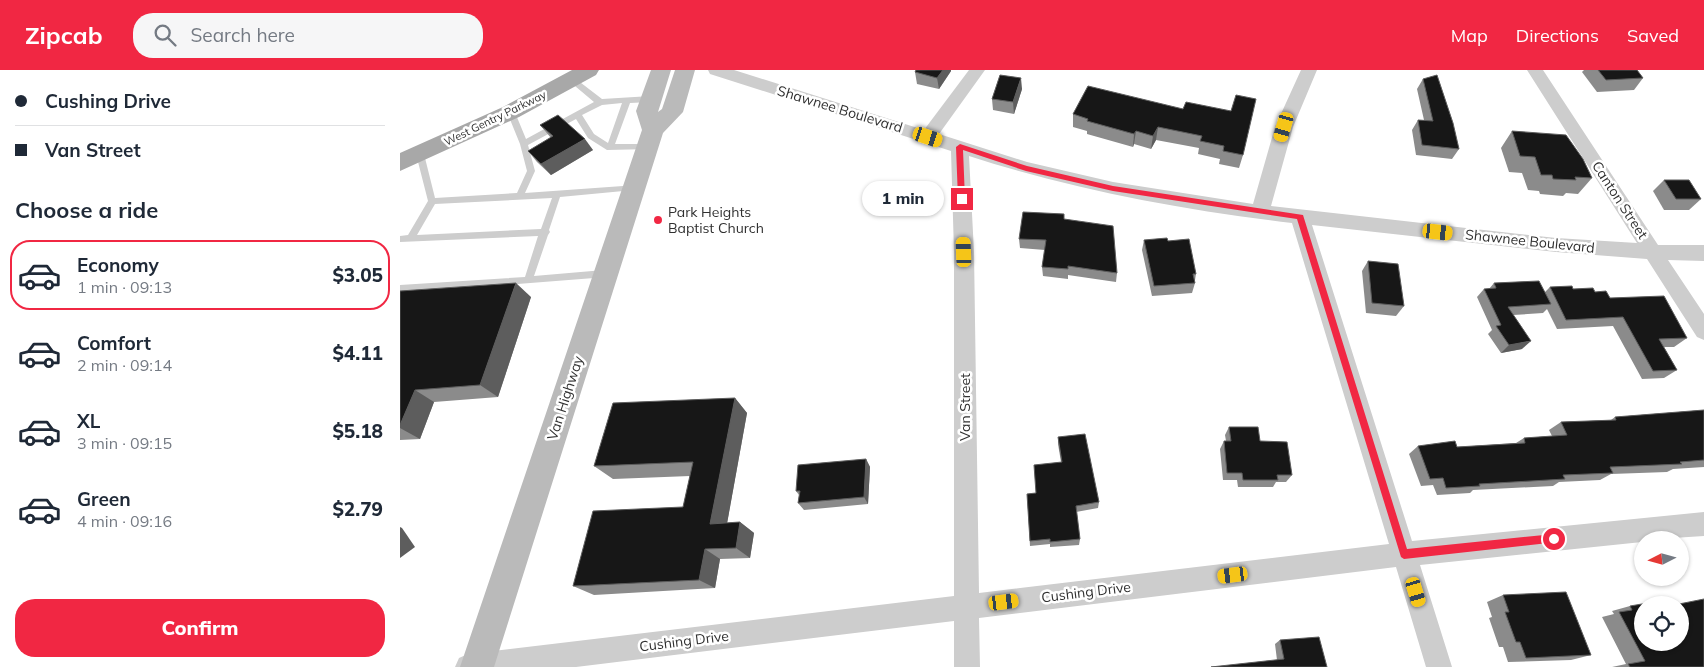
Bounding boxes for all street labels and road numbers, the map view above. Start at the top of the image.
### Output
street label: Shawnee Boulevard [775,81,905,137]
street label: West Gentry Parkway [442,87,548,149]
street label: Canton Street [1588,158,1652,242]
street label: Shawnee Boulevard [1464,225,1596,257]
street label: Van Highway [543,353,587,442]
street label: Van Street [956,373,974,441]
street label: Cushing Drive [1040,578,1132,606]
street label: Cushing Drive [638,627,730,655]

